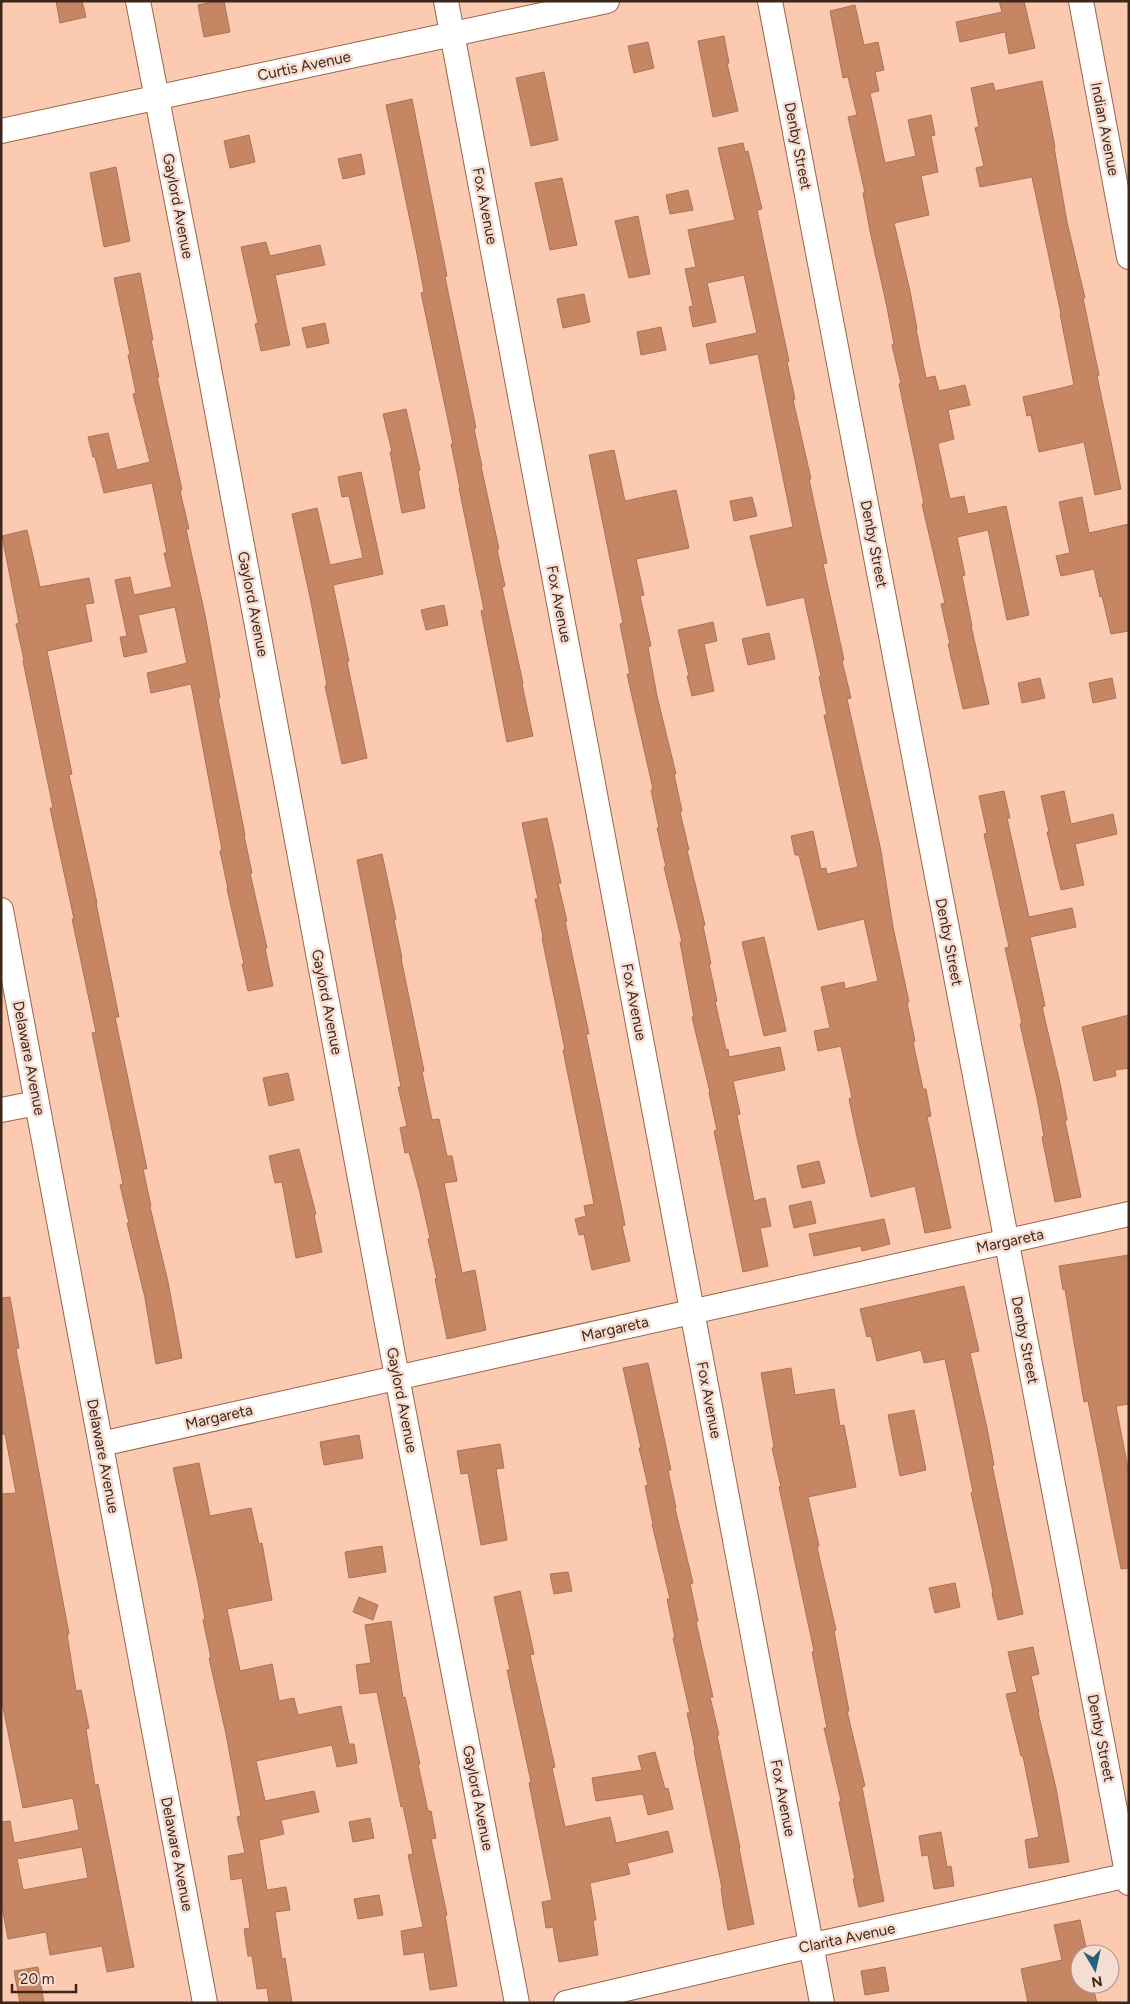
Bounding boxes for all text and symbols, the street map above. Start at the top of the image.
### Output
street label: Curtis Avenue [256,47,352,85]
street label: Indian Avenue [1087,81,1123,177]
street label: Denby Street [781,101,815,192]
street label: Gaylord Avenue [159,152,197,260]
street label: Fox Avenue [469,166,501,246]
street label: Denby Street [857,499,891,590]
street label: Gaylord Avenue [234,550,272,658]
street label: Fox Avenue [543,564,575,644]
street label: Denby Street [932,897,966,988]
street label: Gaylord Avenue [308,948,346,1056]
street label: Fox Avenue [618,962,650,1042]
street label: Delaware Avenue [9,999,49,1117]
street label: Margareta [975,1225,1045,1257]
street label: Denby Street [1008,1295,1042,1386]
street label: Margareta [580,1313,650,1345]
street label: Gaylord Avenue [383,1346,421,1454]
street label: Fox Avenue [693,1360,725,1440]
street label: Delaware Avenue [83,1397,123,1515]
street label: Margareta [184,1401,254,1433]
street label: Denby Street [1084,1693,1118,1784]
street label: Gaylord Avenue [459,1744,497,1852]
street label: Fox Avenue [767,1758,799,1838]
street label: Delaware Avenue [157,1795,197,1913]
street label: Clarita Avenue [797,1919,897,1957]
north arrow [1070,1944,1120,1994]
scale bar [12,1962,76,1994]
text: 20 m [20,1970,54,1988]
text: N [1090,1972,1104,1991]

